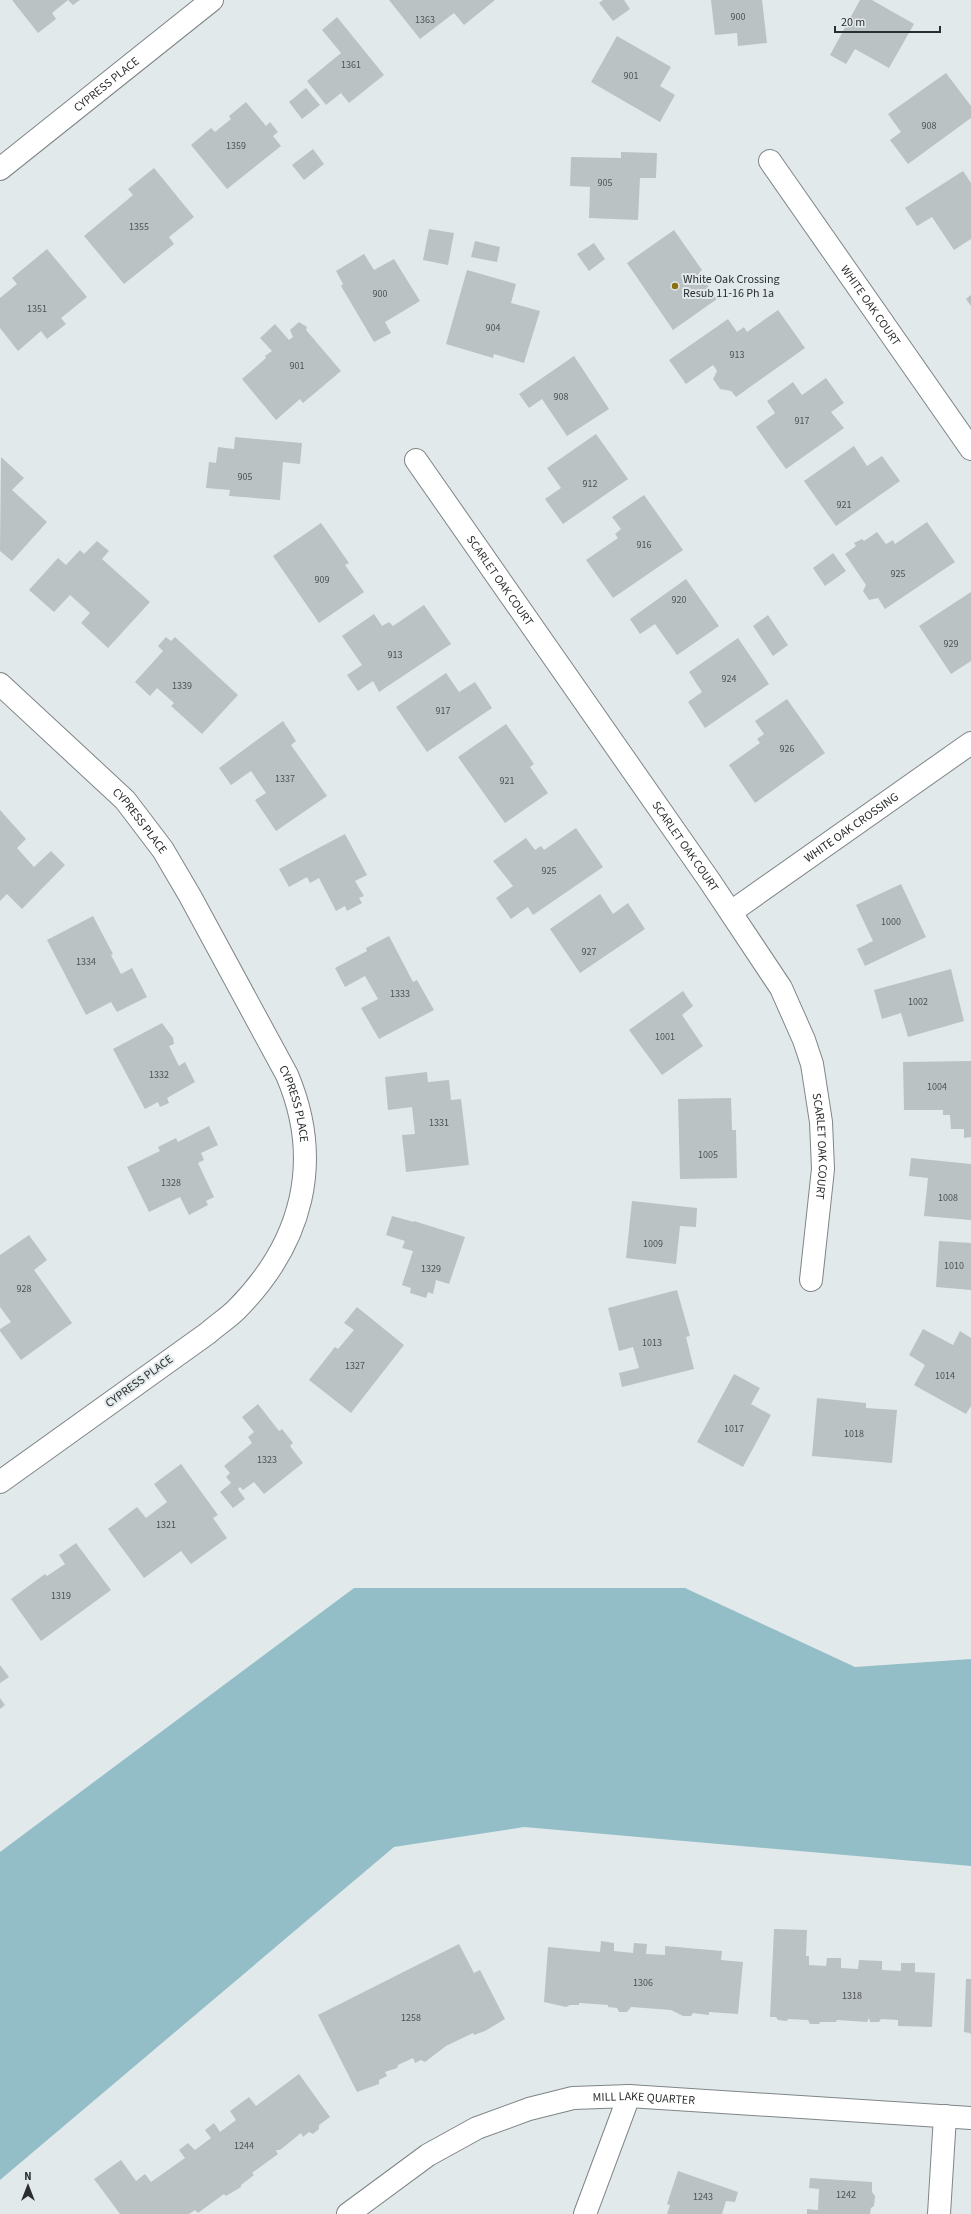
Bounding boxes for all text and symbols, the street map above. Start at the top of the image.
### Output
scale bar [835,8,940,34]
house number: 900 [731,10,745,24]
house number: 1363 [415,13,435,27]
text: 20 m [841,14,865,31]
street label: CYPRESS PLACE [70,53,143,116]
house number: 1361 [341,58,361,72]
house number: 901 [624,69,638,83]
house number: 908 [922,119,936,133]
house number: 1359 [226,139,246,153]
house number: 905 [598,176,612,190]
house number: 1355 [129,220,149,234]
street label: WHITE OAK COURT [836,262,905,350]
place label: White Oak Crossing Resub 11-16 Ph 1a [683,271,780,302]
marker: White Oak Crossing Resub 11-16 Ph 1a [670,281,680,291]
house number: 900 [373,287,387,301]
house number: 1351 [27,302,47,316]
house number: 904 [486,321,500,335]
house number: 913 [730,348,744,362]
house number: 901 [290,359,304,373]
house number: 908 [554,390,568,404]
house number: 917 [795,414,809,428]
house number: 905 [238,470,252,484]
house number: 912 [583,477,597,491]
house number: 921 [837,498,851,512]
street label: SCARLET OAK COURT [462,532,538,630]
house number: 916 [637,538,651,552]
house number: 925 [891,567,905,581]
house number: 909 [315,573,329,587]
house number: 920 [672,593,686,607]
house number: 929 [944,637,958,651]
house number: 913 [388,648,402,662]
house number: 924 [722,672,736,686]
house number: 1339 [172,679,192,693]
house number: 917 [436,704,450,718]
house number: 926 [780,742,794,756]
house number: 1337 [275,772,295,786]
house number: 921 [500,774,514,788]
street label: CYPRESS PLACE [108,784,171,857]
street label: WHITE OAK CROSSING [801,789,902,867]
street label: SCARLET OAK COURT [648,798,723,896]
house number: 925 [542,864,556,878]
house number: 1000 [881,915,901,929]
house number: 927 [582,945,596,959]
house number: 1334 [76,955,96,969]
house number: 1333 [390,987,410,1001]
house number: 1002 [908,995,928,1009]
house number: 1001 [655,1030,675,1044]
street label: CYPRESS PLACE [274,1062,312,1143]
house number: 1332 [149,1068,169,1082]
house number: 1004 [927,1080,947,1094]
street label: SCARLET OAK COURT [808,1092,831,1201]
house number: 1331 [429,1116,449,1130]
house number: 1005 [698,1148,718,1162]
house number: 1328 [161,1176,181,1190]
house number: 1008 [938,1191,958,1205]
house number: 1009 [643,1237,663,1251]
house number: 1010 [944,1259,964,1273]
house number: 1329 [421,1262,441,1276]
house number: 928 [17,1282,31,1296]
house number: 1013 [642,1336,662,1350]
street label: CYPRESS PLACE [102,1351,177,1412]
house number: 1327 [345,1359,365,1373]
house number: 1014 [935,1369,955,1383]
house number: 1017 [724,1422,744,1436]
house number: 1018 [844,1427,864,1441]
house number: 1323 [257,1453,277,1467]
house number: 1321 [156,1518,176,1532]
house number: 1319 [51,1589,71,1603]
house number: 1306 [633,1976,653,1990]
house number: 1318 [842,1989,862,2003]
house number: 1258 [401,2011,421,2025]
street label: MILL LAKE QUARTER [592,2088,696,2109]
house number: 1244 [234,2139,254,2153]
north arrow [8,2166,48,2206]
text: N [24,2169,32,2184]
house number: 1242 [836,2188,856,2202]
house number: 1243 [693,2190,713,2204]

